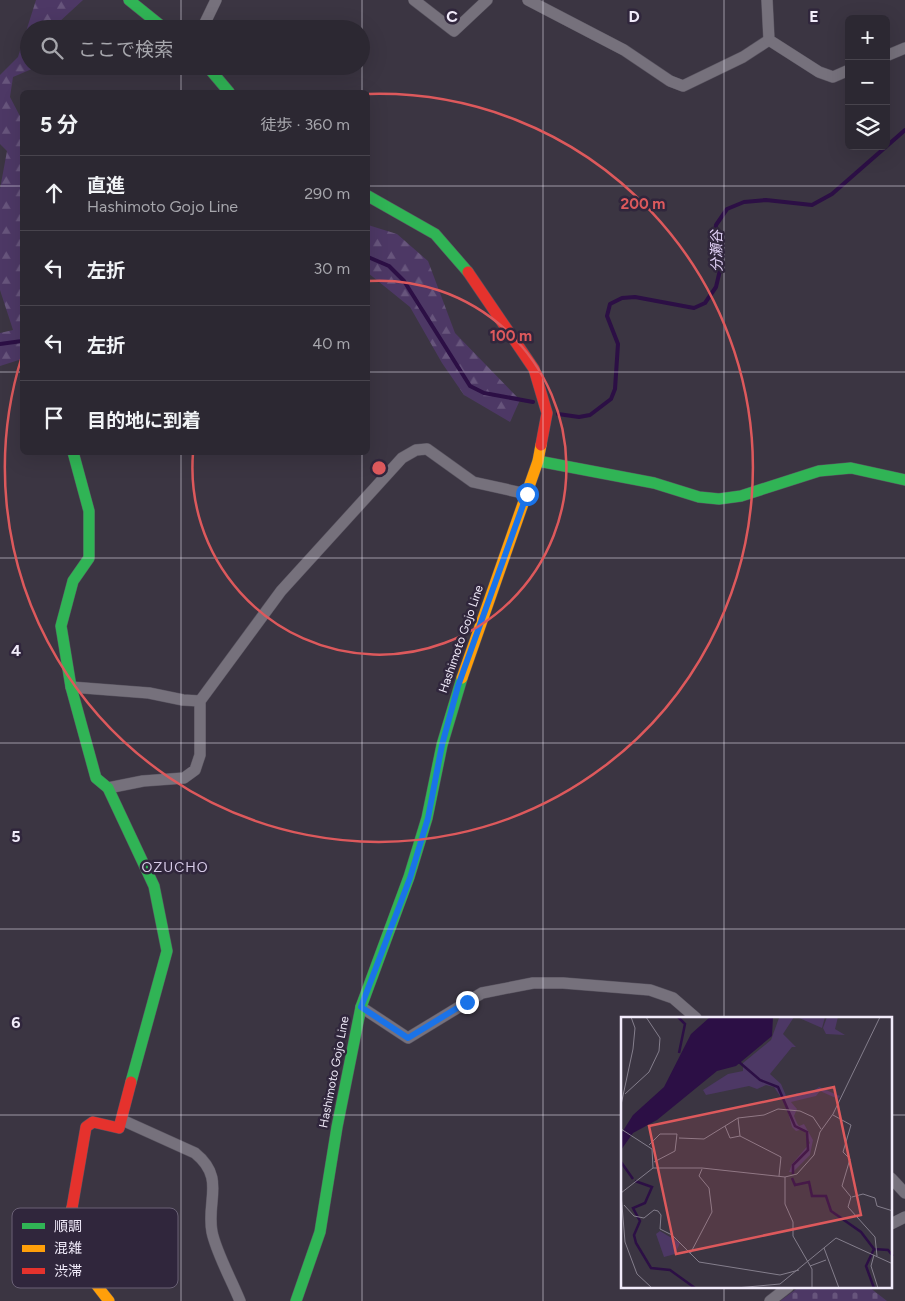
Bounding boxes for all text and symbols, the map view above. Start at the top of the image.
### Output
text: C [446,7,458,26]
text: D [628,7,640,26]
text: E [809,7,819,26]
map controls [845,15,890,150]
button: + [845,15,890,60]
search box [20,20,370,75]
icon: search [38,34,66,62]
text: ここで検索 [78,38,173,61]
button: − [845,60,890,105]
button: layers [845,105,890,150]
text: 5 分 [40,112,78,137]
text: 徒歩 · 360 m [260,115,350,134]
text: 直進 [87,174,125,197]
icon: ahead [40,179,68,207]
text: 290 m [304,184,350,203]
text: 200 m [621,195,665,213]
text: Hashimoto Gojo Line [87,197,238,216]
water label: 分瀬谷 [708,229,726,272]
icon: left [40,254,68,282]
text: 左折 [87,259,125,282]
text: 30 m [313,259,350,278]
text: 100 m [490,327,532,345]
icon: left [40,329,68,357]
text: 左折 [87,334,125,357]
text: 40 m [312,334,350,353]
icon: arrive [40,404,68,432]
text: 目的地に到着 [87,409,201,432]
centre of rings [370,459,388,477]
route start [516,483,539,506]
street label: Hashimoto Gojo Line [436,583,486,695]
text: 4 [11,641,21,660]
text: 5 [11,827,21,846]
district label: OZUCHO [141,859,209,876]
route end [456,991,479,1014]
text: 6 [11,1013,21,1032]
street label: Hashimoto Gojo Line [316,1015,352,1129]
inset map [621,1017,892,1288]
legend [12,1208,178,1288]
text: 順調 [54,1218,82,1235]
text: 混雑 [54,1240,82,1257]
text: 渋滞 [54,1263,82,1280]

